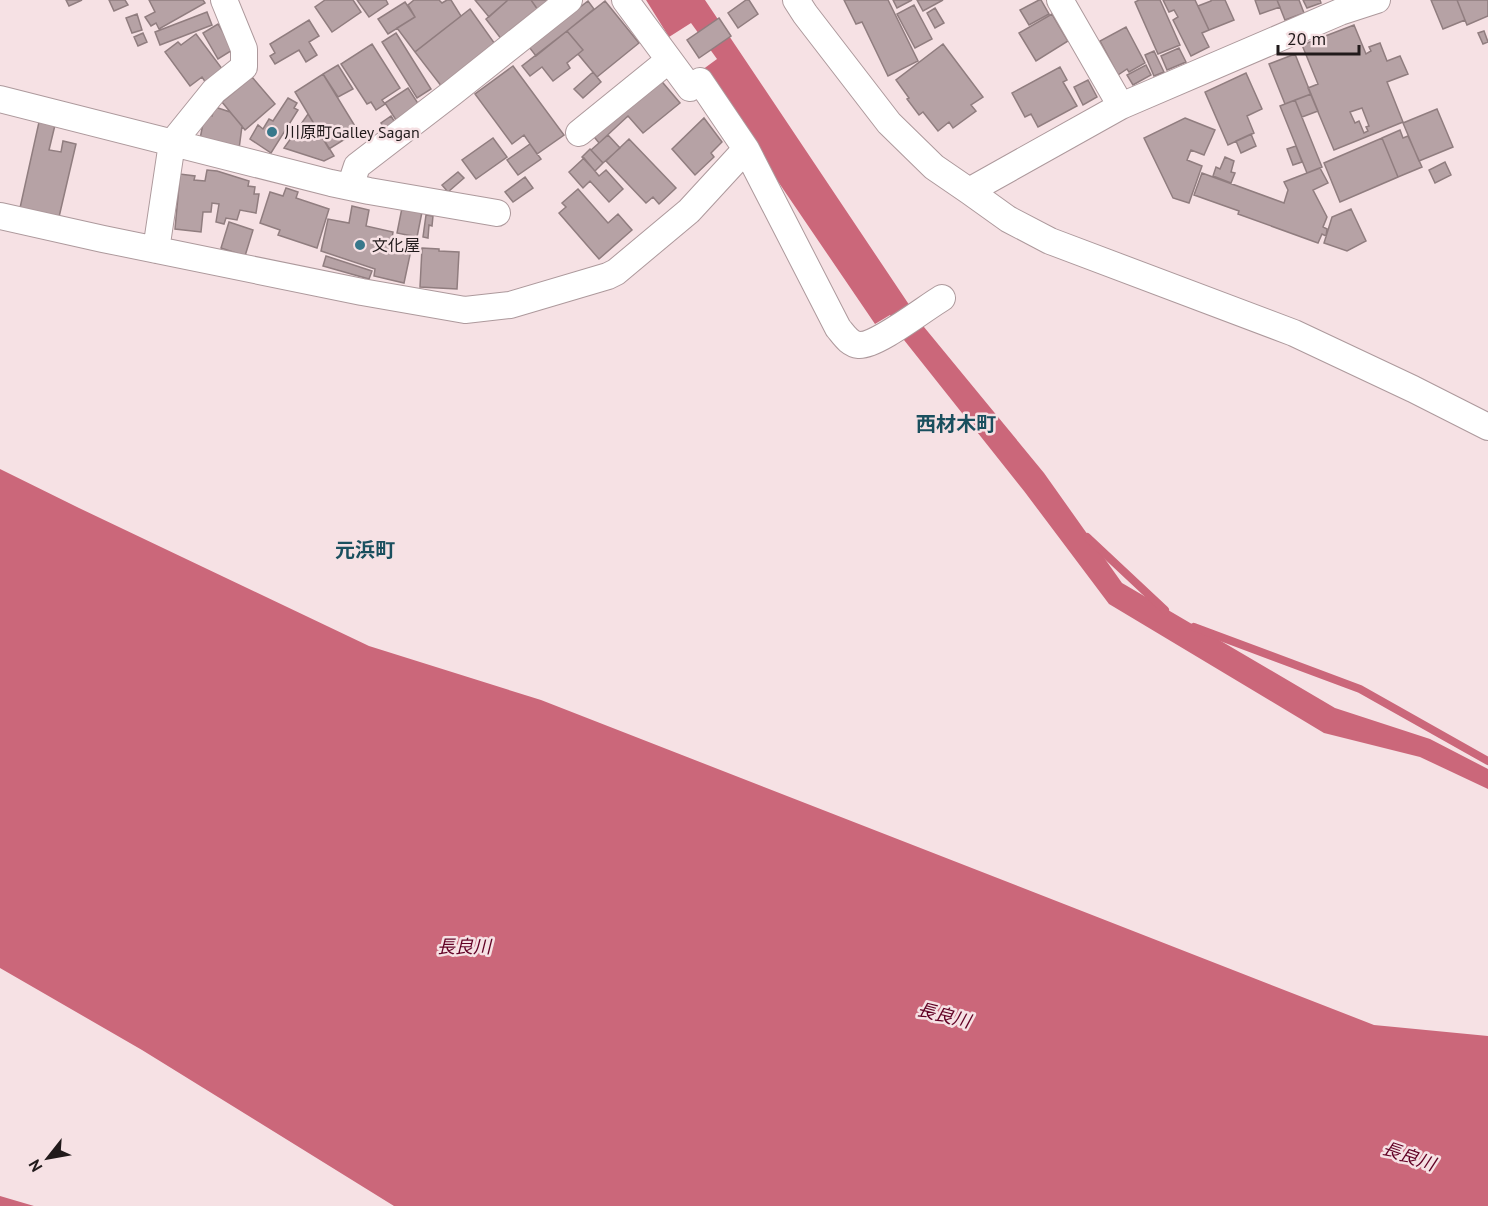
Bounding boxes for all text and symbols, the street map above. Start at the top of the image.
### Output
scale bar [1278,18,1359,56]
text: 20 m [1287,27,1326,50]
place label: 川原町Galley Sagan [284,122,420,142]
marker: 川原町Galley Sagan [265,125,279,139]
place label: 文化屋 [372,235,420,255]
marker: 文化屋 [353,238,367,252]
district label: 西材木町 [916,411,996,437]
district label: 元浜町 [335,537,395,563]
water label: 長良川 [437,935,493,958]
water label: 長良川 [915,997,975,1033]
north arrow [18,1128,78,1188]
water label: 長良川 [1380,1136,1440,1176]
text: N [24,1156,46,1175]

